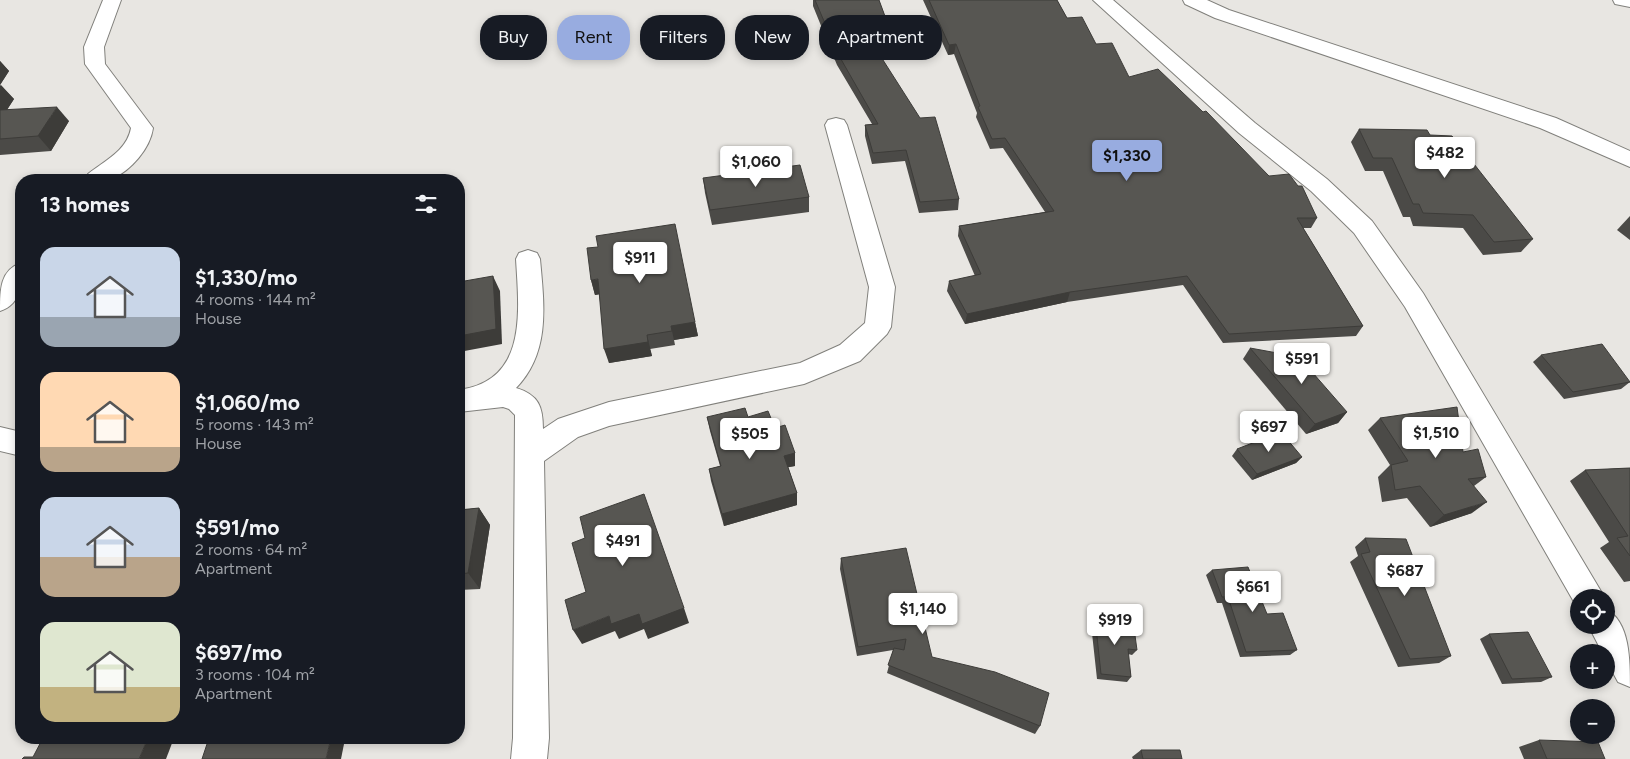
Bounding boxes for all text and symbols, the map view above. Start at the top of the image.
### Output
chip: Buy [480,15,547,60]
chip: Rent [557,15,630,60]
chip: Filters [640,15,725,60]
chip: New [735,15,809,60]
chip: Apartment [819,15,942,60]
pin: $482 [1415,136,1475,179]
pin: $1,330 [1086,140,1168,182]
text: $482 [1426,143,1464,162]
pin: $1,060 [715,146,797,188]
text: $1,330 [1103,146,1151,165]
text: $1,060 [731,152,781,171]
icon: filters [412,190,440,218]
text: 13 homes [40,192,129,217]
pin: $911 [610,242,670,284]
text: $911 [624,248,656,267]
text: $1,330/mo [195,265,297,290]
icon: home [80,267,140,327]
text: 4 rooms · 144 m² [195,290,316,309]
text: House [195,309,241,328]
pin: $591 [1272,342,1332,385]
text: $591 [1285,349,1319,368]
text: $1,060/mo [195,390,300,415]
icon: home [80,392,140,452]
pin: $697 [1239,410,1299,453]
text: 5 rooms · 143 m² [195,415,314,434]
pin: $1,510 [1395,416,1477,459]
text: $697 [1251,417,1287,436]
pin: $505 [720,418,780,460]
text: $1,510 [1413,423,1459,442]
text: $505 [731,424,769,443]
text: House [195,434,241,453]
text: $591/mo [195,515,279,540]
icon: home [80,517,140,577]
pin: $491 [593,524,653,567]
text: $491 [605,531,641,550]
text: 2 rooms · 64 m² [195,540,307,559]
pin: $687 [1375,554,1435,597]
text: Apartment [195,559,272,578]
text: $687 [1387,561,1423,580]
pin: $661 [1223,570,1283,613]
text: $661 [1236,577,1270,596]
map controls [1570,589,1615,744]
button: locate [1570,589,1615,634]
pin: $1,140 [882,592,964,635]
text: $1,140 [900,599,946,618]
pin: $919 [1085,604,1145,646]
text: $919 [1098,610,1132,629]
text: $697/mo [195,640,282,665]
icon: home [80,642,140,702]
button: + [1570,644,1615,689]
text: 3 rooms · 104 m² [195,665,315,684]
text: Apartment [195,684,272,703]
button: − [1570,699,1615,744]

